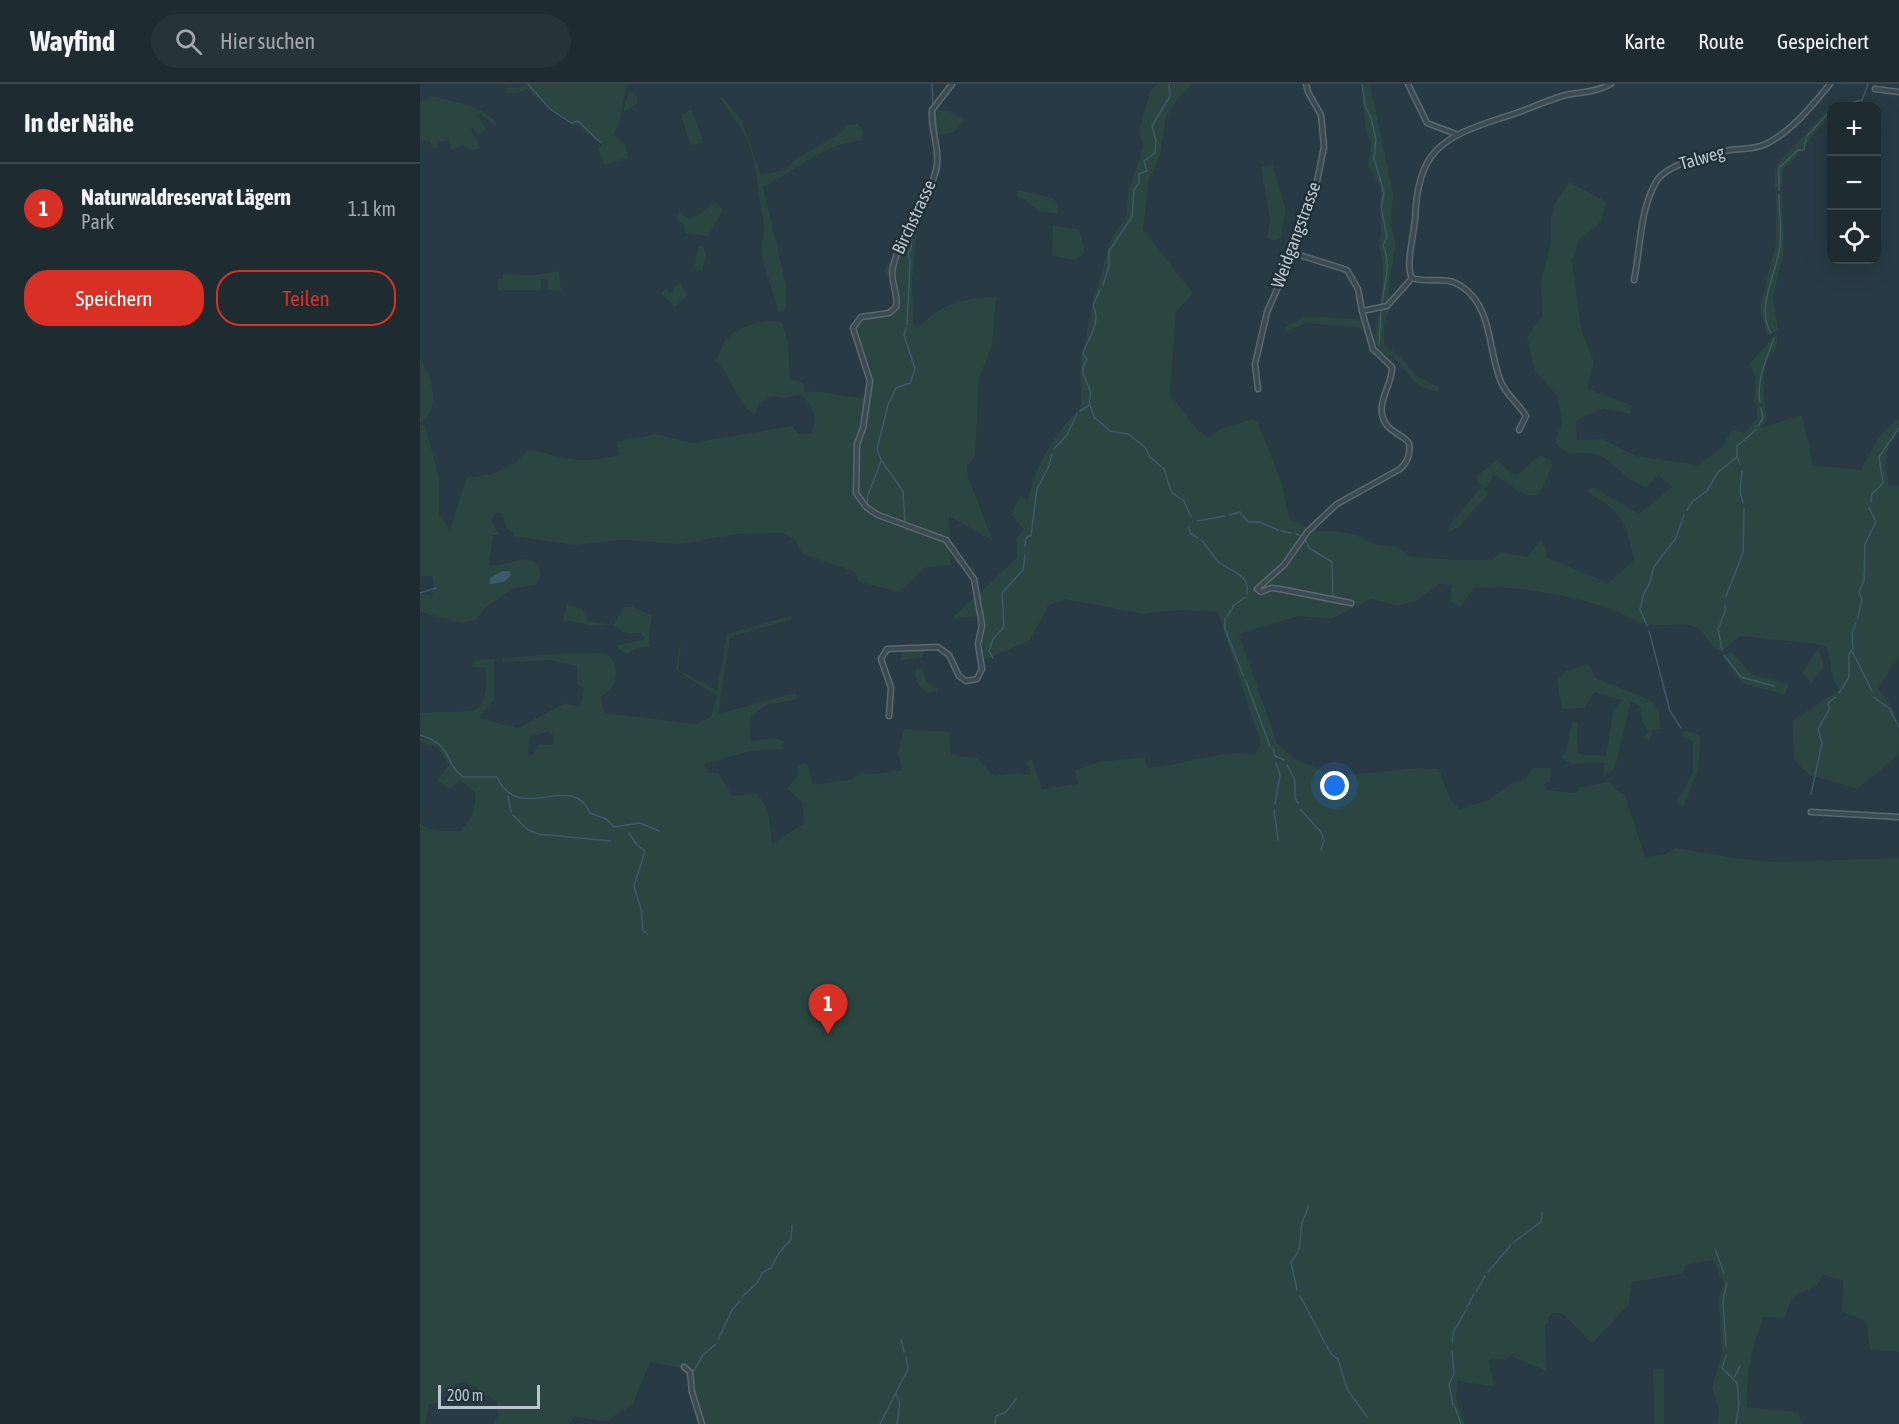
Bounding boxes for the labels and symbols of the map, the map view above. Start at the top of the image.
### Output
street label: Talweg [1677,141,1727,174]
street label: Birchstrasse [887,176,940,257]
street label: Weidgangstrasse [1267,179,1324,291]
your location [1320,771,1349,800]
pin: 1 [808,984,848,1034]
scale bar [438,1382,540,1410]

